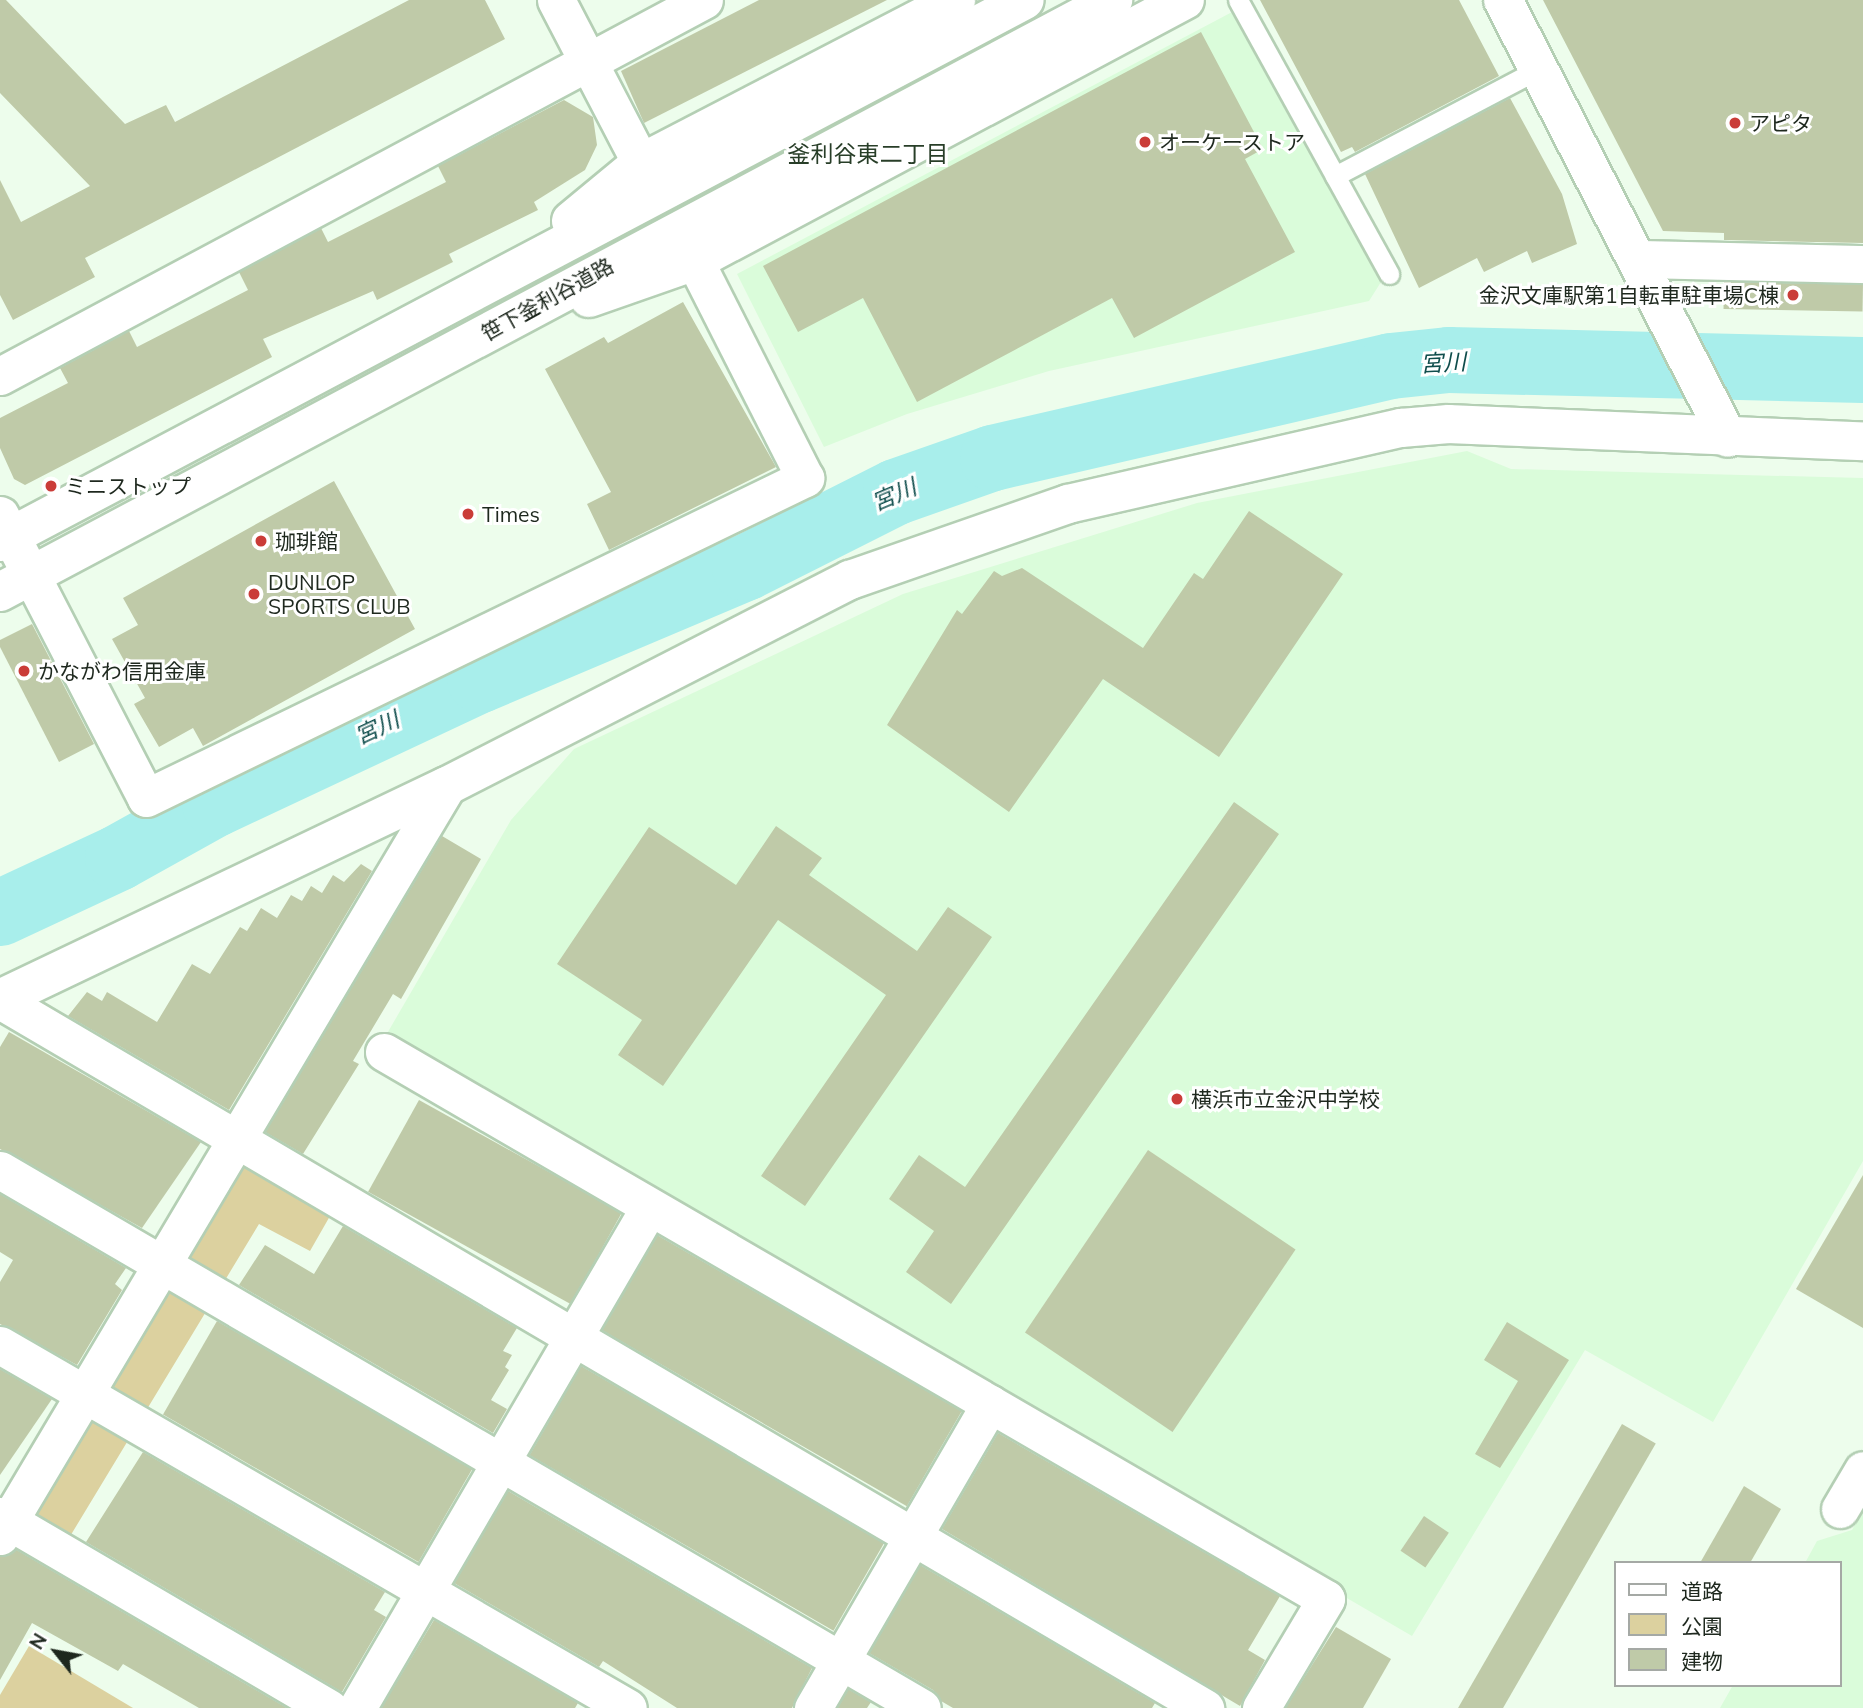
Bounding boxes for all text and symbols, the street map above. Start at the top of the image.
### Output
place label: アピタ [1749,110,1812,136]
marker: アピタ [1727,115,1743,131]
place label: オーケーストア [1159,129,1306,155]
marker: オーケーストア [1137,134,1153,150]
district label: 釜利谷東二丁目 [788,140,948,168]
street label: 笹下釜利谷道路 [477,252,617,346]
place label: 金沢文庫駅第1自転車駐車場C棟 [1479,282,1779,308]
marker: 金沢文庫駅第1自転車駐車場C棟 [1785,287,1801,303]
water label: 宮川 [1419,348,1467,378]
place label: ミニストップ [65,473,191,499]
water label: 宮川 [867,473,921,517]
marker: ミニストップ [43,478,59,494]
place label: Times [482,501,540,527]
marker: Times [460,506,476,522]
place label: 珈琲館 [275,528,338,554]
marker: 珈琲館 [253,533,269,549]
place label: DUNLOP SPORTS CLUB [268,569,411,619]
marker: DUNLOP SPORTS CLUB [246,586,262,602]
place label: かながわ信用金庫 [38,658,206,684]
marker: かながわ信用金庫 [16,663,32,679]
water label: 宮川 [350,706,404,750]
place label: 横浜市立金沢中学校 [1191,1086,1380,1112]
marker: 横浜市立金沢中学校 [1169,1091,1185,1107]
legend [1615,1561,1842,1687]
text: 道路 [1681,1578,1723,1604]
text: 公園 [1681,1613,1723,1639]
north arrow [21,1617,91,1687]
text: N [24,1629,52,1654]
text: 建物 [1681,1648,1723,1674]

